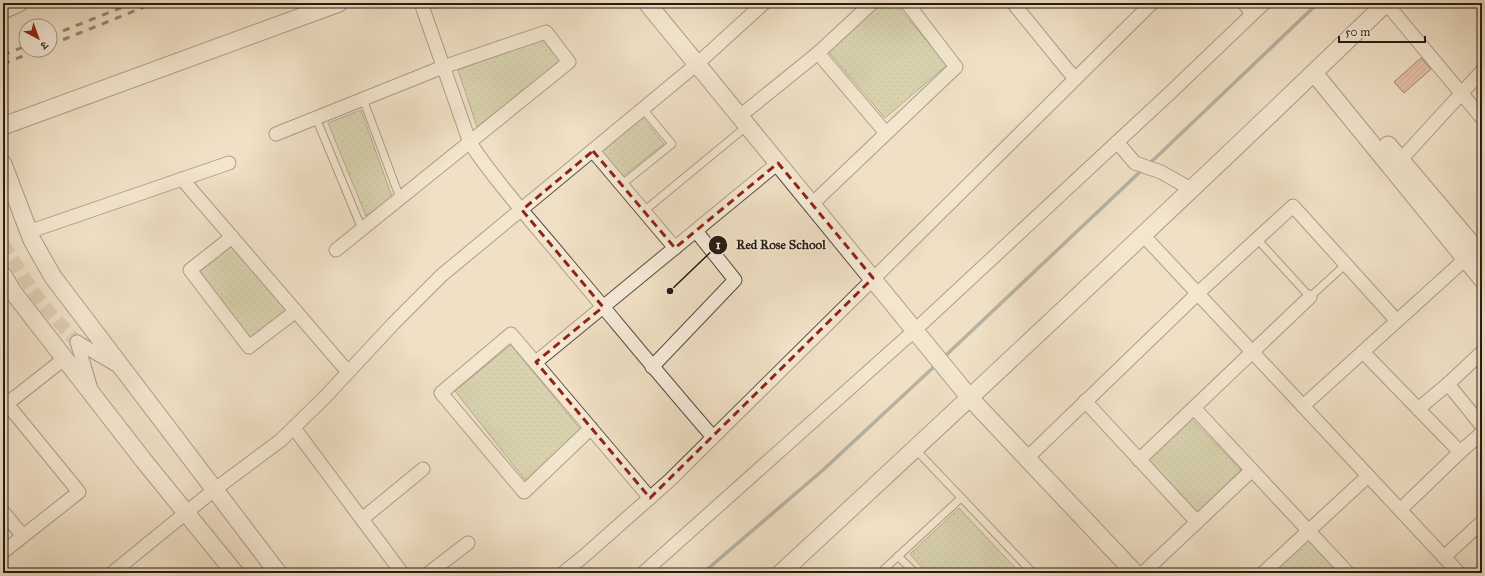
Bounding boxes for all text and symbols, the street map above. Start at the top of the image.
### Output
north arrow [18,18,58,58]
scale bar [1339,18,1425,44]
text: 50 m [1345,25,1370,39]
text: उ [37,38,51,53]
callout: Red Rose School [708,232,834,257]
text: Red Rose School [736,237,826,253]
text: 1 [716,238,721,252]

